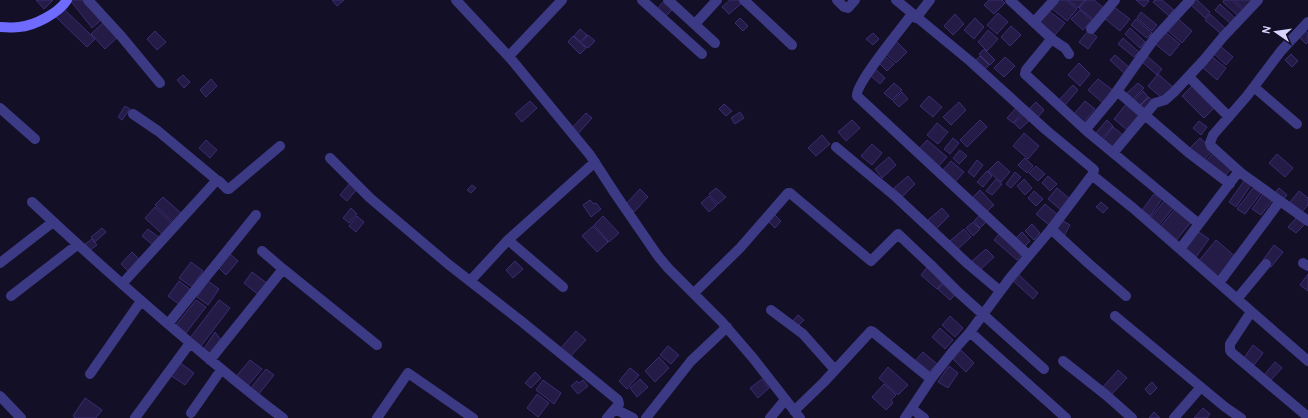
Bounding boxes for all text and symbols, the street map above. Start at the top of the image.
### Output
north arrow [1256,12,1296,52]
text: N [1260,25,1275,35]

